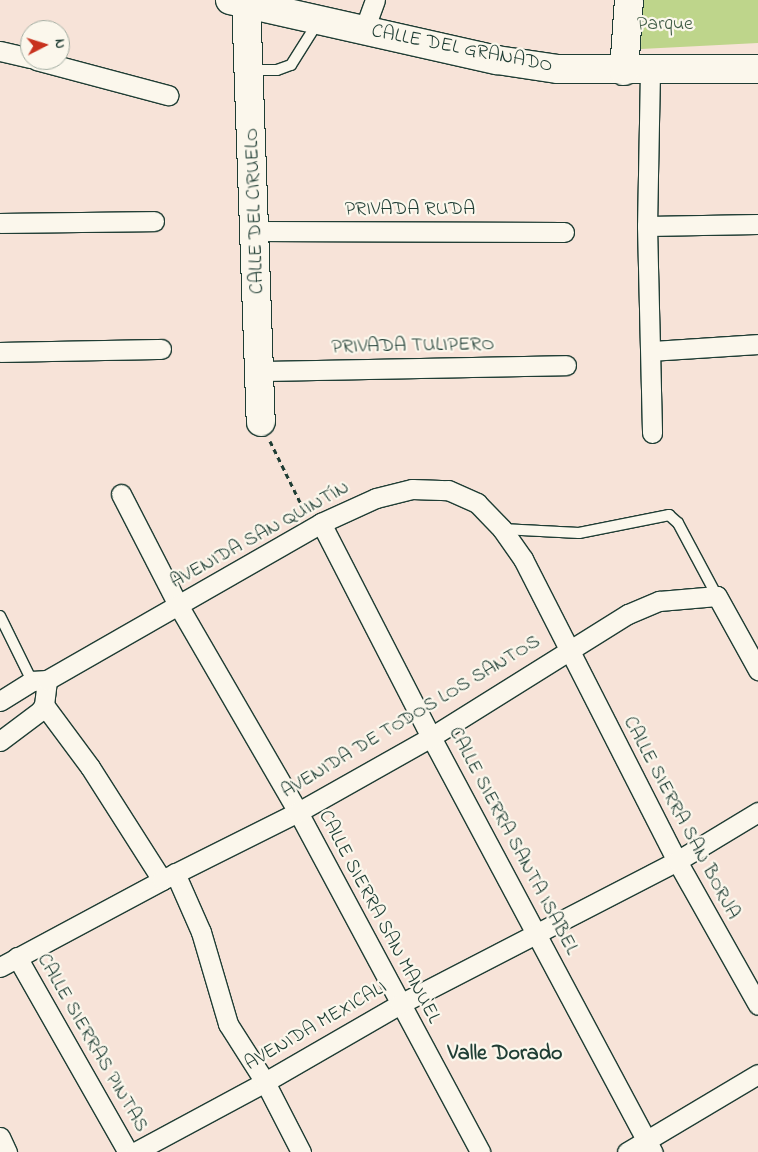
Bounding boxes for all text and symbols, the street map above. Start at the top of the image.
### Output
park label: Parque [637,12,693,36]
north arrow [20,20,70,70]
street label: CALLE DEL GRANADO [369,20,555,78]
text: N [49,38,70,49]
street label: CALLE DEL CIRUELO [240,127,270,295]
street label: PRIVADA RUDA [345,197,475,221]
street label: PRIVADA TULIPERO [331,333,495,359]
street label: AVENIDA SAN QUINTÍN [166,476,354,594]
street label: AVENIDA DE TODOS LOS SANTOS [277,630,545,804]
street label: CALLE SIERRA SAN BORJA [617,712,745,924]
street label: CALLE SIERRA SANTA ISABEL [443,723,583,959]
street label: CALLE SIERRA SAN MANUEL [313,806,445,1028]
street label: CALLE SIERRAS PINTAS [31,949,153,1137]
street label: AVENIDA MEXICALI [241,976,391,1076]
district label: Valle Dorado [447,1042,563,1068]

